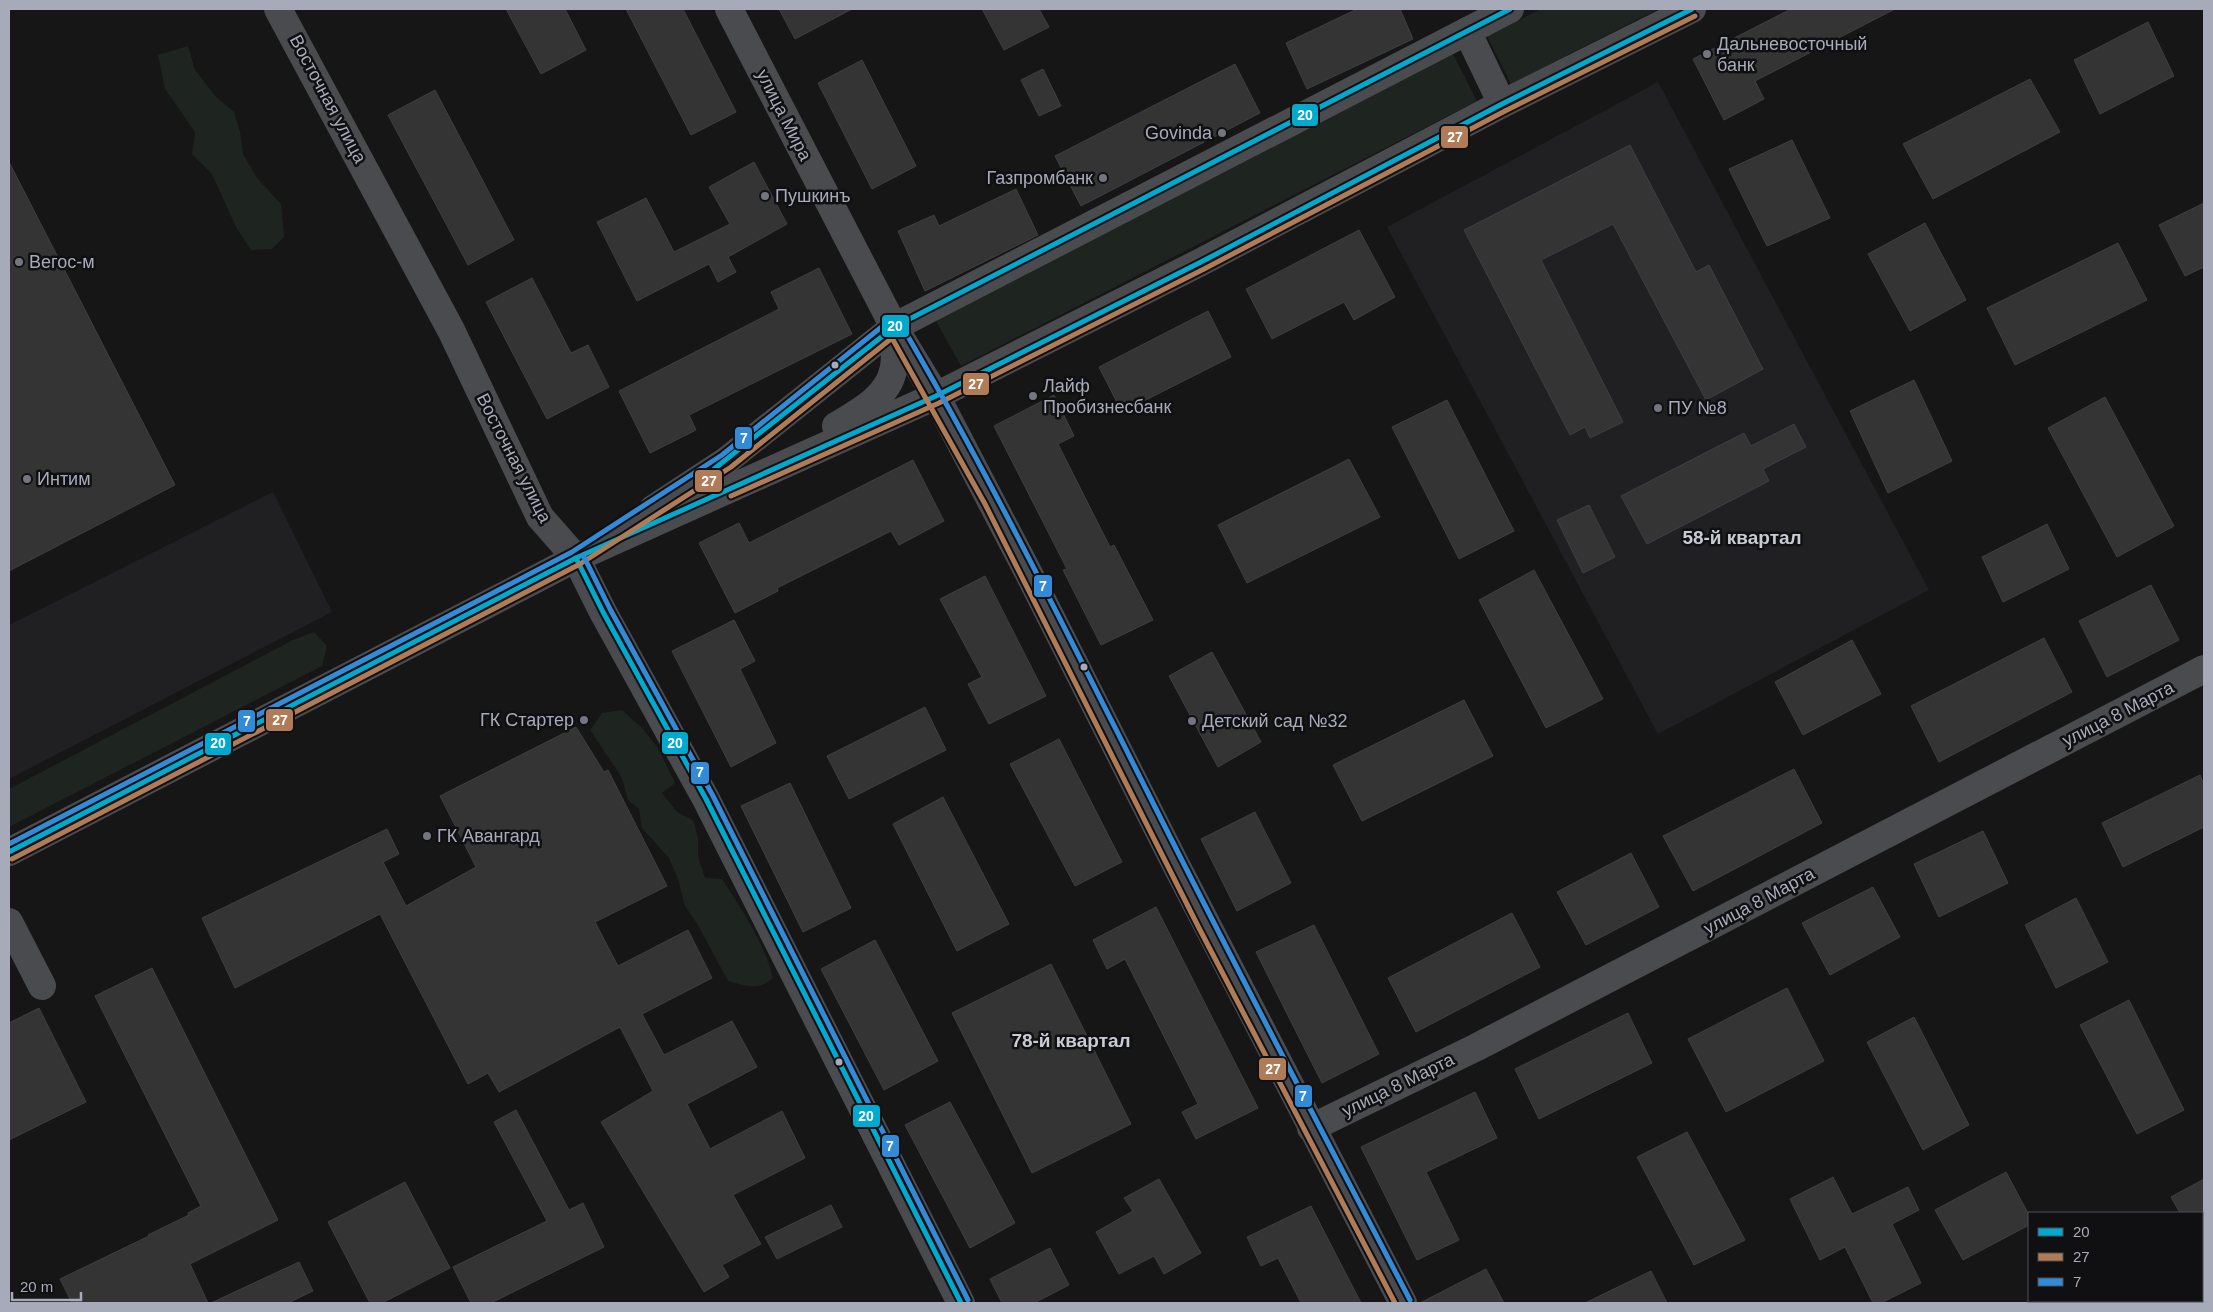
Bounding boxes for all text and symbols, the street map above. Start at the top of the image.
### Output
street label: Восточная улица [286,32,371,167]
place label: Дальневосточный банк [1717,34,1867,75]
marker: Дальневосточный банк [1701,48,1713,60]
street label: улица Мира [752,66,816,165]
line badge: 20 [1291,103,1319,127]
text: 20 [1297,107,1313,123]
place label: Govinda [1145,123,1213,143]
line badge: 27 [1440,125,1469,149]
marker: Govinda [1216,127,1228,139]
text: 27 [1447,129,1463,145]
place label: Газпромбанк [987,168,1093,188]
marker: Газпромбанк [1097,172,1109,184]
place label: Пушкинъ [775,186,851,206]
marker: Пушкинъ [759,190,771,202]
place label: Вегос-м [29,252,95,272]
marker: Вегос-м [13,256,25,268]
line badge: 20 [881,314,910,338]
text: 20 [887,318,903,334]
unlabelled marker [830,360,840,370]
line badge: 27 [962,372,990,396]
text: 27 [968,376,984,392]
place label: Лайф Пробизнесбанк [1043,376,1171,417]
street label: Восточная улица [473,390,556,527]
marker: Лайф Пробизнесбанк [1027,390,1039,402]
place label: ПУ №8 [1668,398,1727,418]
marker: ПУ №8 [1652,402,1664,414]
line badge: 7 [734,426,753,450]
text: 7 [740,430,748,446]
place label: Интим [37,469,91,489]
line badge: 27 [694,469,723,493]
marker: Интим [21,473,33,485]
text: 27 [701,473,717,489]
district label: 58-й квартал [1682,527,1802,548]
line badge: 7 [1033,574,1053,598]
text: 7 [1039,578,1047,594]
unlabelled marker [1079,662,1089,672]
street label: улица 8 Марта [2059,677,2178,751]
line badge: 27 [265,708,294,732]
line badge: 7 [237,709,256,733]
place label: ГК Стартер [480,710,574,730]
place label: Детский сад №32 [1202,711,1347,731]
text: 27 [272,712,288,728]
text: 7 [243,713,251,729]
marker: ГК Стартер [578,714,590,726]
marker: Детский сад №32 [1186,715,1198,727]
line badge: 20 [661,731,689,755]
line badge: 20 [204,732,232,756]
text: 20 [210,735,226,751]
text: 20 [667,735,683,751]
line badge: 7 [690,761,710,785]
text: 7 [696,764,704,780]
place label: ГК Авангард [437,826,540,846]
marker: ГК Авангард [421,830,433,842]
street label: улица 8 Марта [1700,863,1819,939]
district label: 78-й квартал [1011,1030,1131,1051]
street label: улица 8 Марта [1339,1049,1458,1121]
unlabelled marker [834,1057,844,1067]
line badge: 27 [1258,1057,1287,1081]
text: 27 [1265,1061,1281,1077]
line badge: 7 [1294,1084,1313,1108]
text: 7 [1299,1088,1307,1104]
line badge: 20 [852,1104,881,1128]
text: 20 [858,1108,874,1124]
line badge: 7 [881,1134,900,1158]
text: 7 [886,1138,894,1154]
legend [2028,1212,2203,1302]
text: 20 [2073,1223,2090,1240]
text: 27 [2073,1248,2090,1265]
scale bar [12,1270,81,1302]
text: 7 [2073,1273,2081,1290]
text: 20 m [20,1278,53,1295]

